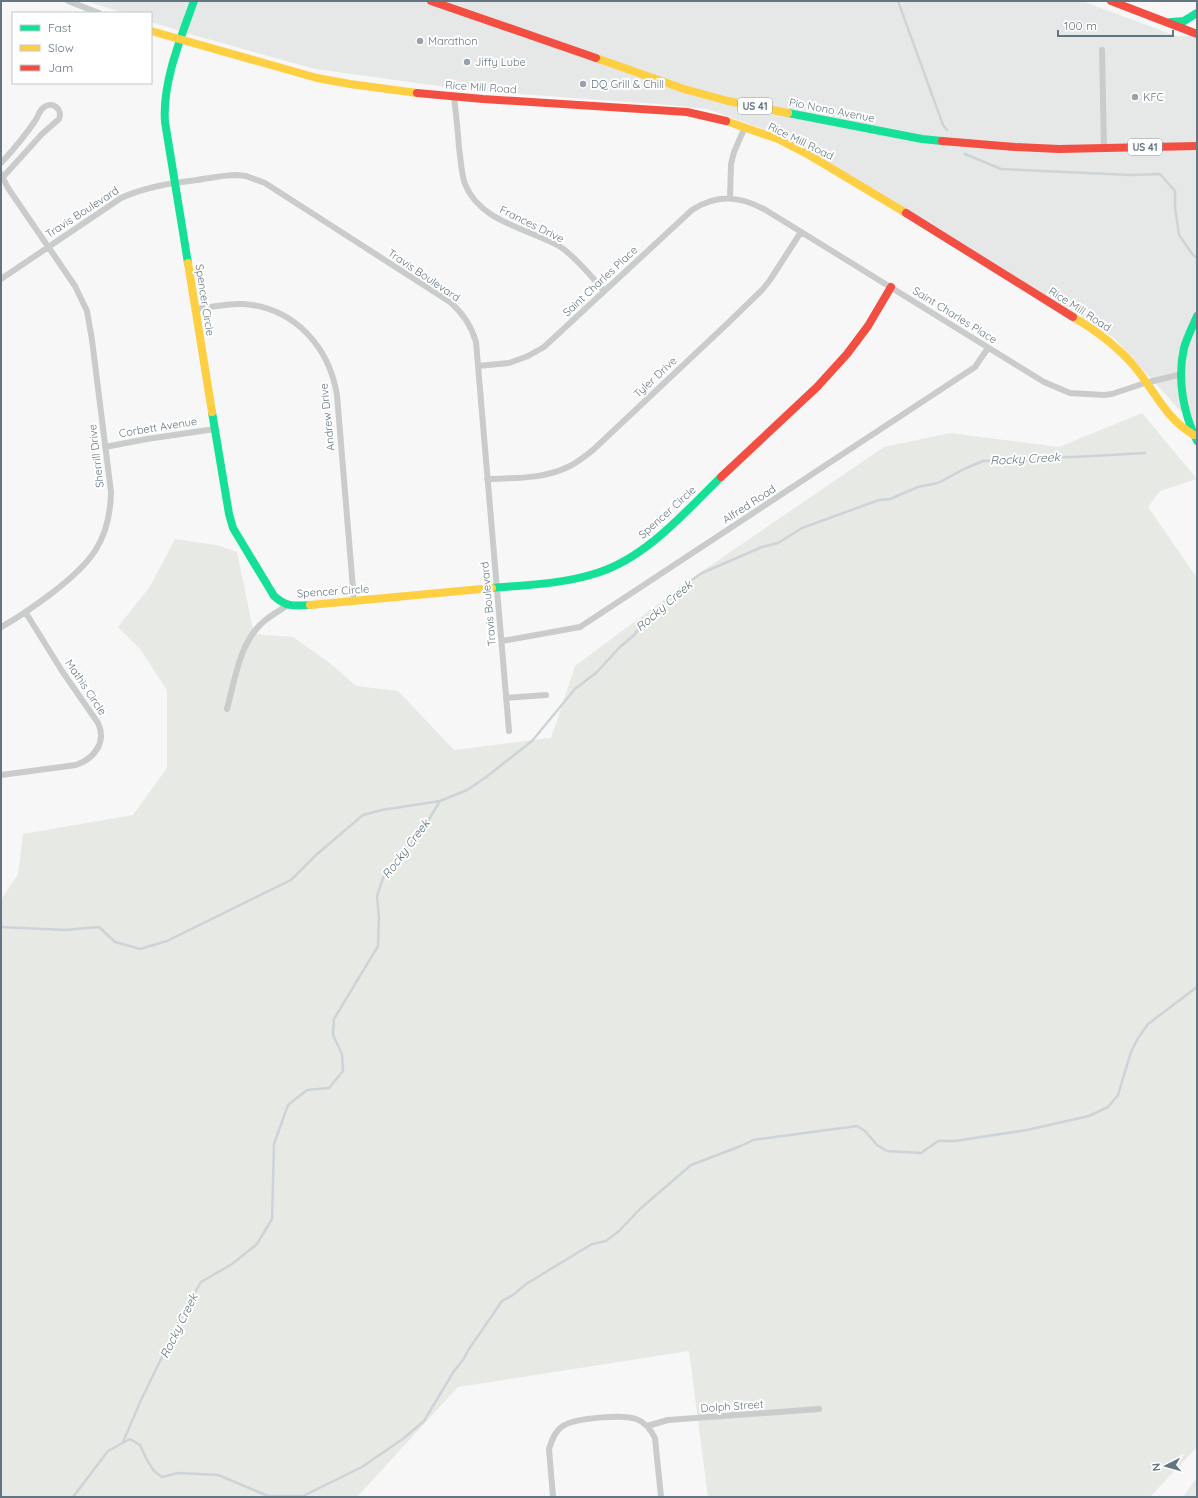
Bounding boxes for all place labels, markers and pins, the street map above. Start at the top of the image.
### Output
place label: Marathon [428,34,478,48]
marker: Marathon [415,36,425,46]
place label: Jiffy Lube [475,55,526,69]
marker: Jiffy Lube [462,57,472,67]
place label: DQ Grill & Chill [591,77,664,91]
marker: DQ Grill & Chill [578,79,588,89]
place label: KFC [1143,90,1164,104]
marker: KFC [1130,92,1140,102]

